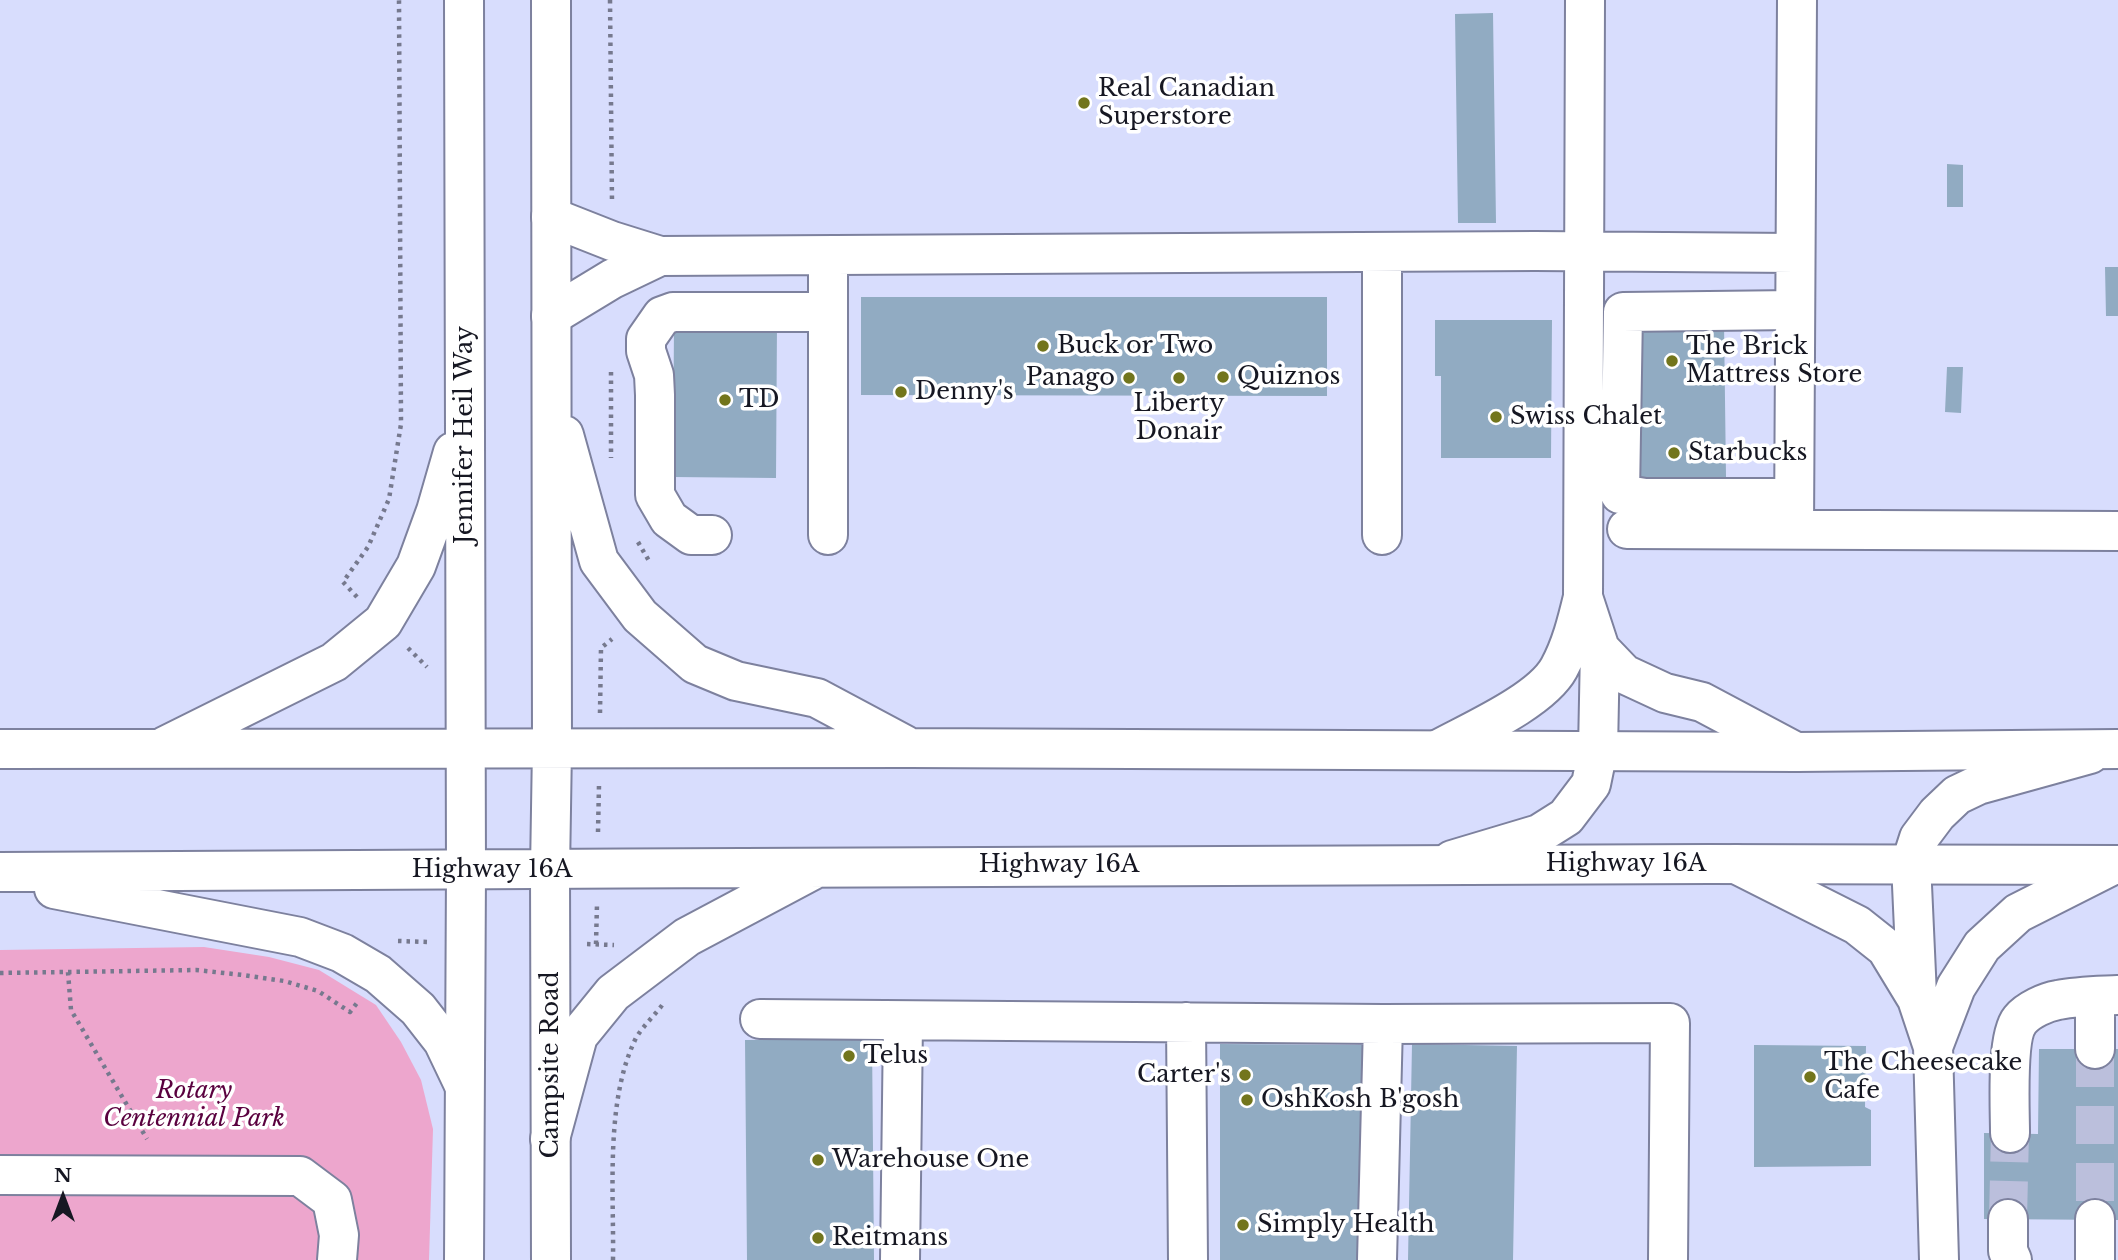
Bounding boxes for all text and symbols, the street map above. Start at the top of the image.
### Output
place label: Real Canadian Superstore [1098,75,1275,131]
marker: Real Canadian Superstore [1076,95,1092,111]
street label: Jennifer Heil Way [451,326,479,544]
place label: Buck or Two [1057,332,1213,360]
place label: The Brick Mattress Store [1686,333,1862,389]
marker: Buck or Two [1035,338,1051,354]
marker: The Brick Mattress Store [1664,353,1680,369]
place label: Quiznos [1237,363,1341,391]
place label: Panago [1026,364,1115,392]
marker: Quiznos [1215,369,1231,385]
marker: Panago [1121,370,1137,386]
marker: Liberty Donair [1171,370,1187,386]
place label: Denny's [915,378,1014,406]
marker: Denny's [893,384,909,400]
place label: TD [739,386,779,414]
place label: Liberty Donair [1134,390,1224,446]
marker: TD [717,392,733,408]
place label: Swiss Chalet [1510,403,1662,431]
marker: Swiss Chalet [1488,409,1504,425]
place label: Starbucks [1688,439,1807,467]
marker: Starbucks [1666,445,1682,461]
street label: Highway 16A [1546,850,1706,878]
street label: Highway 16A [979,851,1139,879]
street label: Highway 16A [412,856,572,884]
street label: Campsite Road [537,971,565,1159]
place label: Telus [863,1042,928,1070]
marker: Telus [841,1048,857,1064]
place label: The Cheesecake Cafe [1824,1049,2022,1105]
place label: Carter's [1137,1061,1231,1089]
marker: Carter's [1237,1067,1253,1083]
marker: The Cheesecake Cafe [1802,1069,1818,1085]
park label: Rotary Centennial Park [103,1077,285,1133]
place label: OshKosh B'gosh [1261,1086,1459,1114]
marker: OshKosh B'gosh [1239,1092,1255,1108]
place label: Warehouse One [832,1146,1029,1174]
marker: Warehouse One [810,1152,826,1168]
north arrow [28,1162,98,1232]
text: N [54,1164,72,1187]
place label: Simply Health [1257,1211,1435,1239]
marker: Simply Health [1235,1217,1251,1233]
place label: Reitmans [832,1224,948,1252]
marker: Reitmans [810,1230,826,1246]

